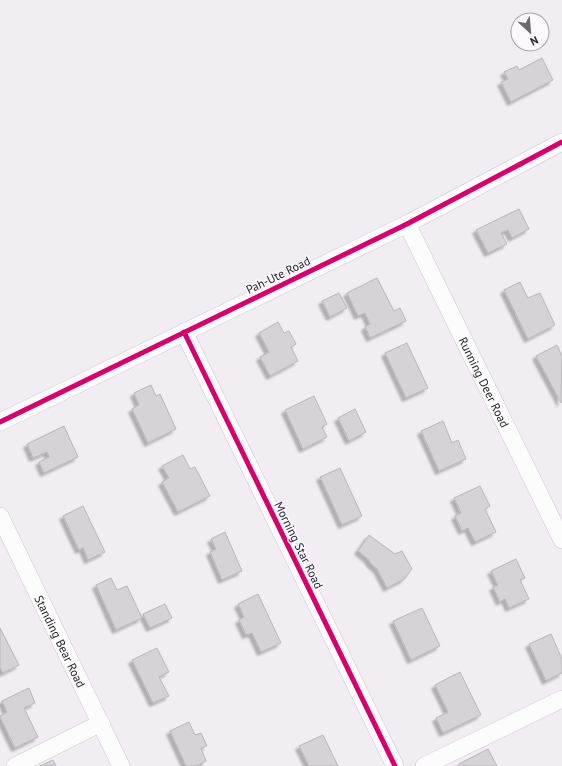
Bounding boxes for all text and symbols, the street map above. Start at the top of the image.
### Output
north arrow [510,12,550,52]
text: N [528,33,541,49]
street label: Pah-Ute Road [243,253,313,297]
street label: Running Deer Road [456,334,513,430]
street label: Morning Star Road [271,499,327,591]
street label: Standing Bear Road [32,593,89,690]

